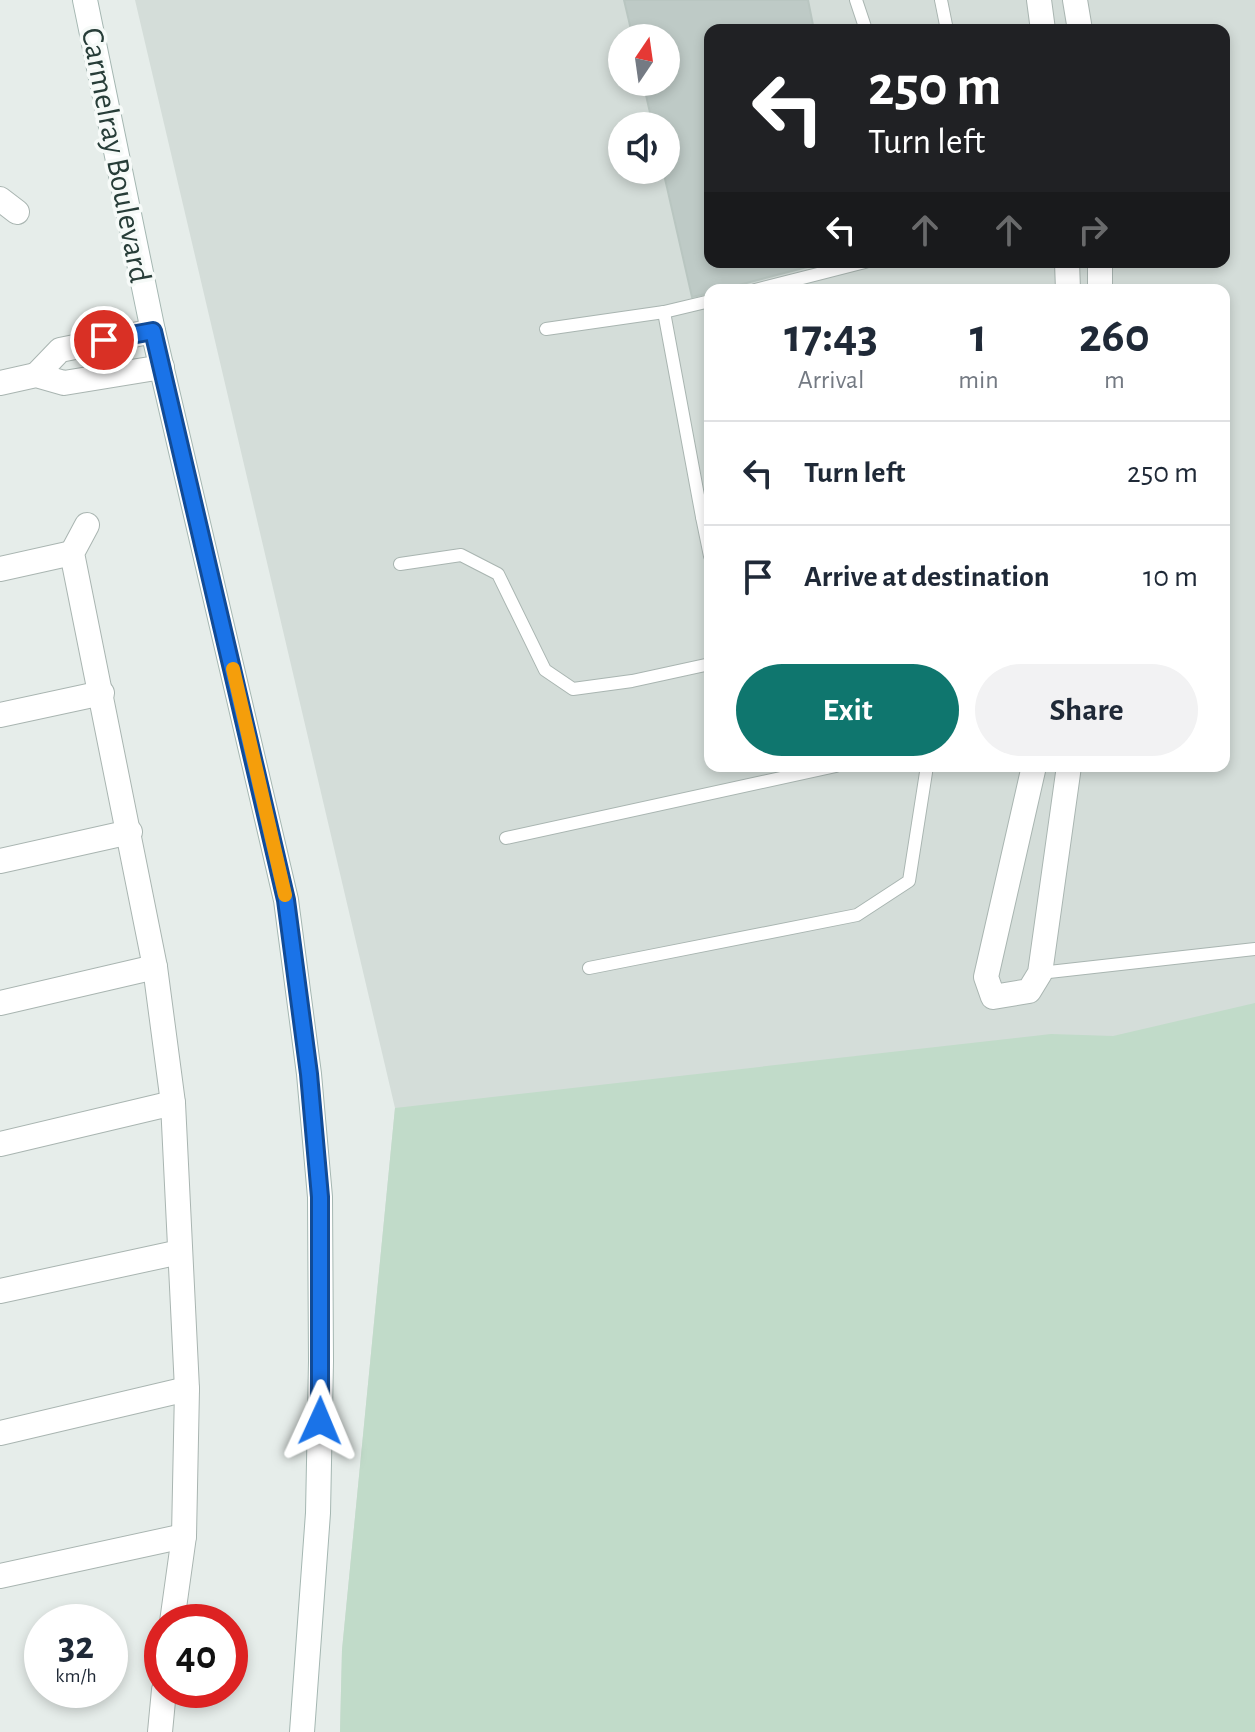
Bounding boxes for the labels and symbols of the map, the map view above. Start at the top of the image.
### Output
north arrow [608,24,680,96]
street label: Carmelray Boulevard [76,25,156,285]
pin [70,306,138,374]
position arrow [278,1379,362,1463]
speed limit sign: 40 [144,1604,248,1708]

